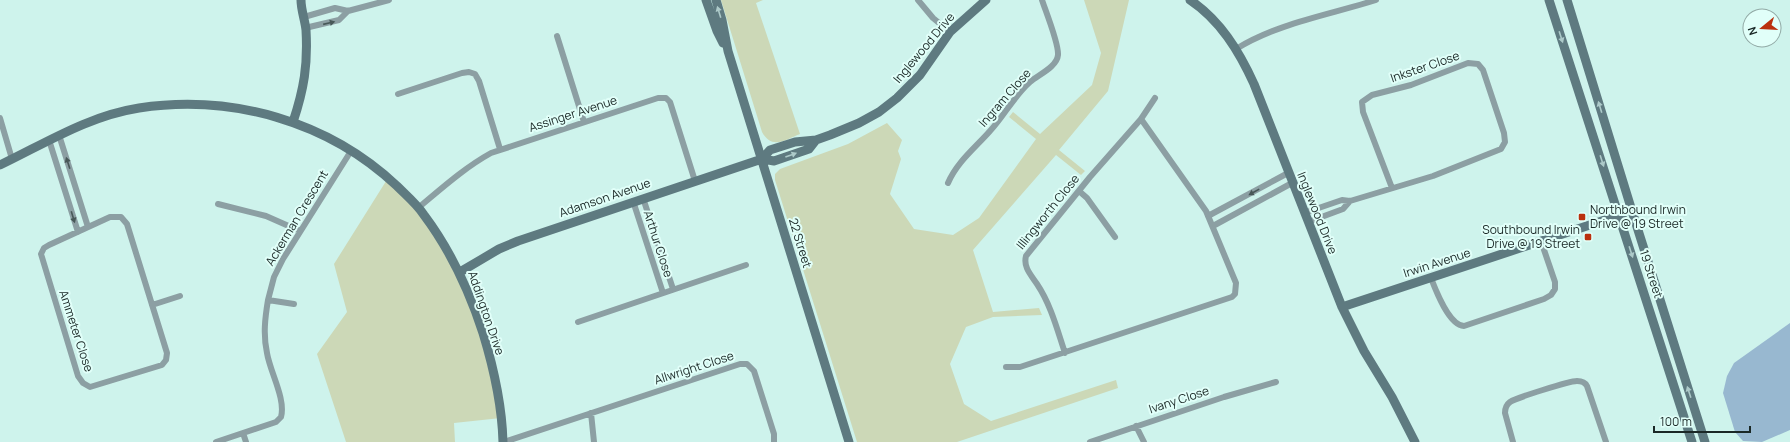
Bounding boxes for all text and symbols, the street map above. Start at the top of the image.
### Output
one-way arrow [716,5,722,17]
north arrow [1742,8,1782,48]
street label: Inglewood Drive [889,9,958,87]
one-way arrow [322,19,335,25]
text: N [1744,25,1760,37]
one-way arrow [1559,31,1565,43]
street label: Inkster Close [1388,47,1462,86]
street label: Ingram Close [975,65,1035,130]
street label: Assinger Avenue [526,91,619,136]
one-way arrow [1597,100,1603,112]
one-way arrow [786,152,798,158]
one-way arrow [1599,155,1605,167]
one-way arrow [65,157,71,169]
street label: Ackerman Crescent [261,166,332,269]
street label: Inglewood Drive [1293,169,1342,256]
street label: Illingworth Close [1012,171,1083,253]
street label: Adamson Avenue [557,174,653,221]
one-way arrow [1248,188,1260,195]
place label: Northbound Irwin Drive @ 19 Street [1590,201,1686,232]
street label: Arthur Close [640,208,677,280]
one-way arrow [70,211,76,223]
marker: Northbound Irwin Drive @ 19 Street [1577,212,1587,222]
street label: 22 Street [785,216,816,270]
place label: Southbound Irwin Drive @ 19 Street [1482,221,1580,252]
marker: Southbound Irwin Drive @ 19 Street [1583,232,1593,242]
street label: Irwin Avenue [1401,244,1473,281]
one-way arrow [1628,247,1634,259]
street label: 19 Street [1636,248,1667,300]
street label: Addington Drive [464,268,509,357]
street label: Ammeter Close [55,288,98,374]
street label: Allwright Close [652,347,736,388]
street label: Ivany Close [1146,382,1211,417]
one-way arrow [1686,385,1692,397]
scale bar [1654,408,1750,434]
text: 100 m [1660,413,1692,430]

